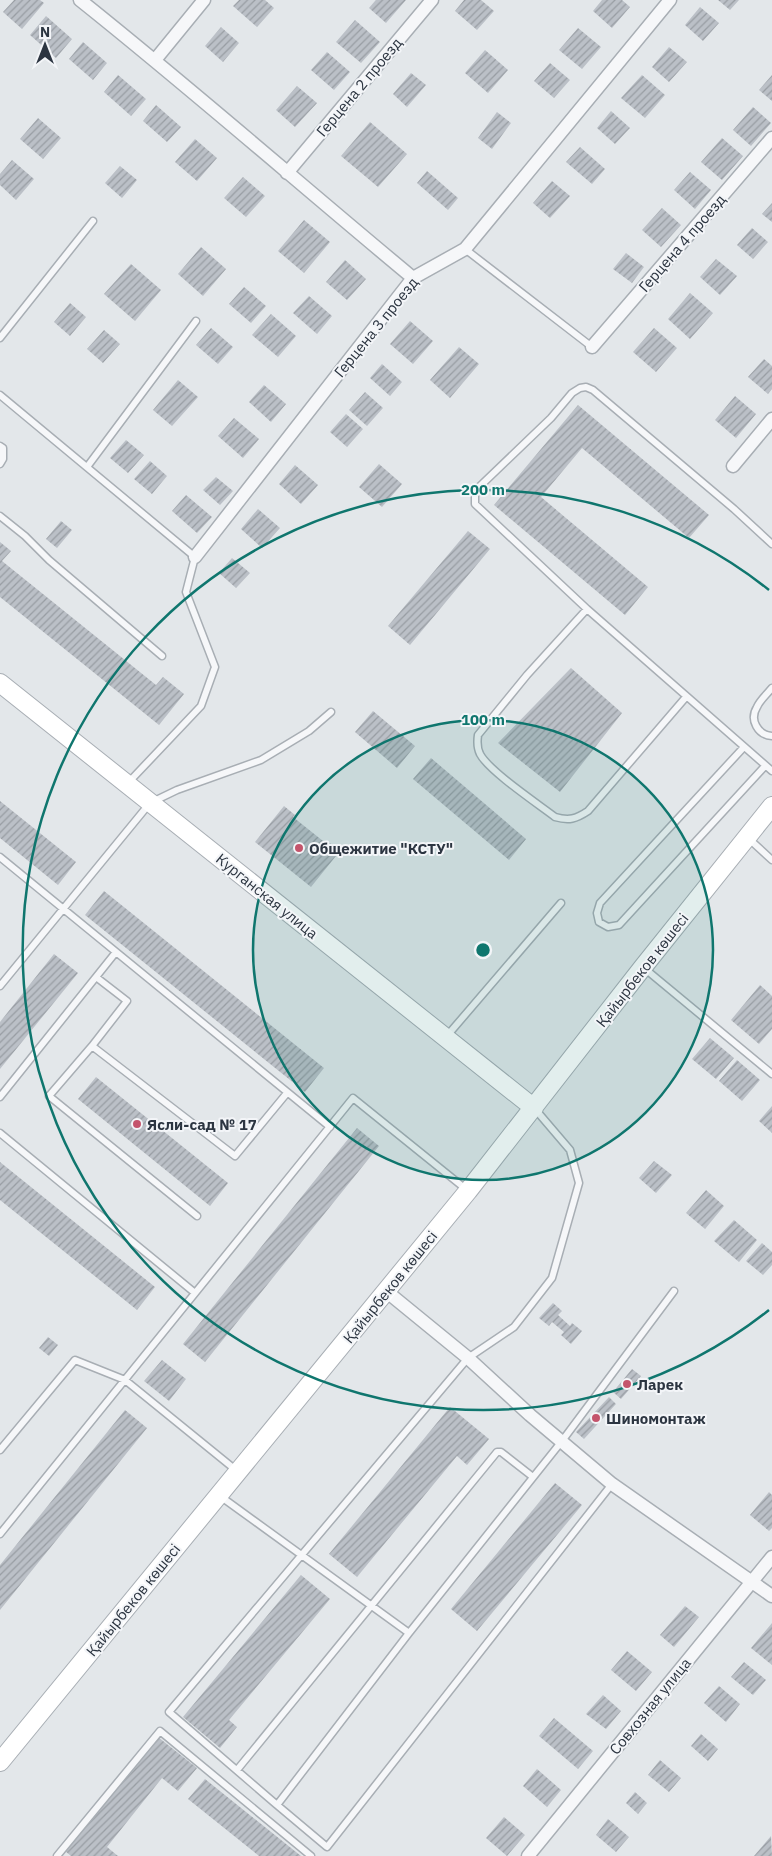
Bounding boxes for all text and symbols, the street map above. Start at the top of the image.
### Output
north arrow [20,20,70,70]
text: N [40,23,50,41]
street label: Герцена 2 проезд [312,34,406,140]
street label: Герцена 4 проезд [634,190,730,296]
street label: Герцена 3 проезд [330,273,422,381]
text: 200 m [461,480,505,499]
text: 100 m [461,710,505,729]
place label: Общежитие "КСТУ" [309,839,453,858]
marker: Общежитие "КСТУ" [293,842,305,854]
street label: Курганская улица [212,849,322,943]
street label: Қайырбеков көшесі [592,909,692,1031]
centre of rings [474,941,492,959]
place label: Ясли-сад № 17 [147,1115,257,1134]
marker: Ясли-сад № 17 [131,1118,143,1130]
street label: Қайырбеков көшесі [339,1227,441,1347]
place label: Ларек [637,1375,683,1394]
marker: Ларек [621,1378,633,1390]
place label: Шиномонтаж [606,1409,706,1428]
marker: Шиномонтаж [590,1412,602,1424]
street label: Қайырбеков көшесі [82,1540,184,1660]
street label: Совхозная улица [605,1654,695,1758]

